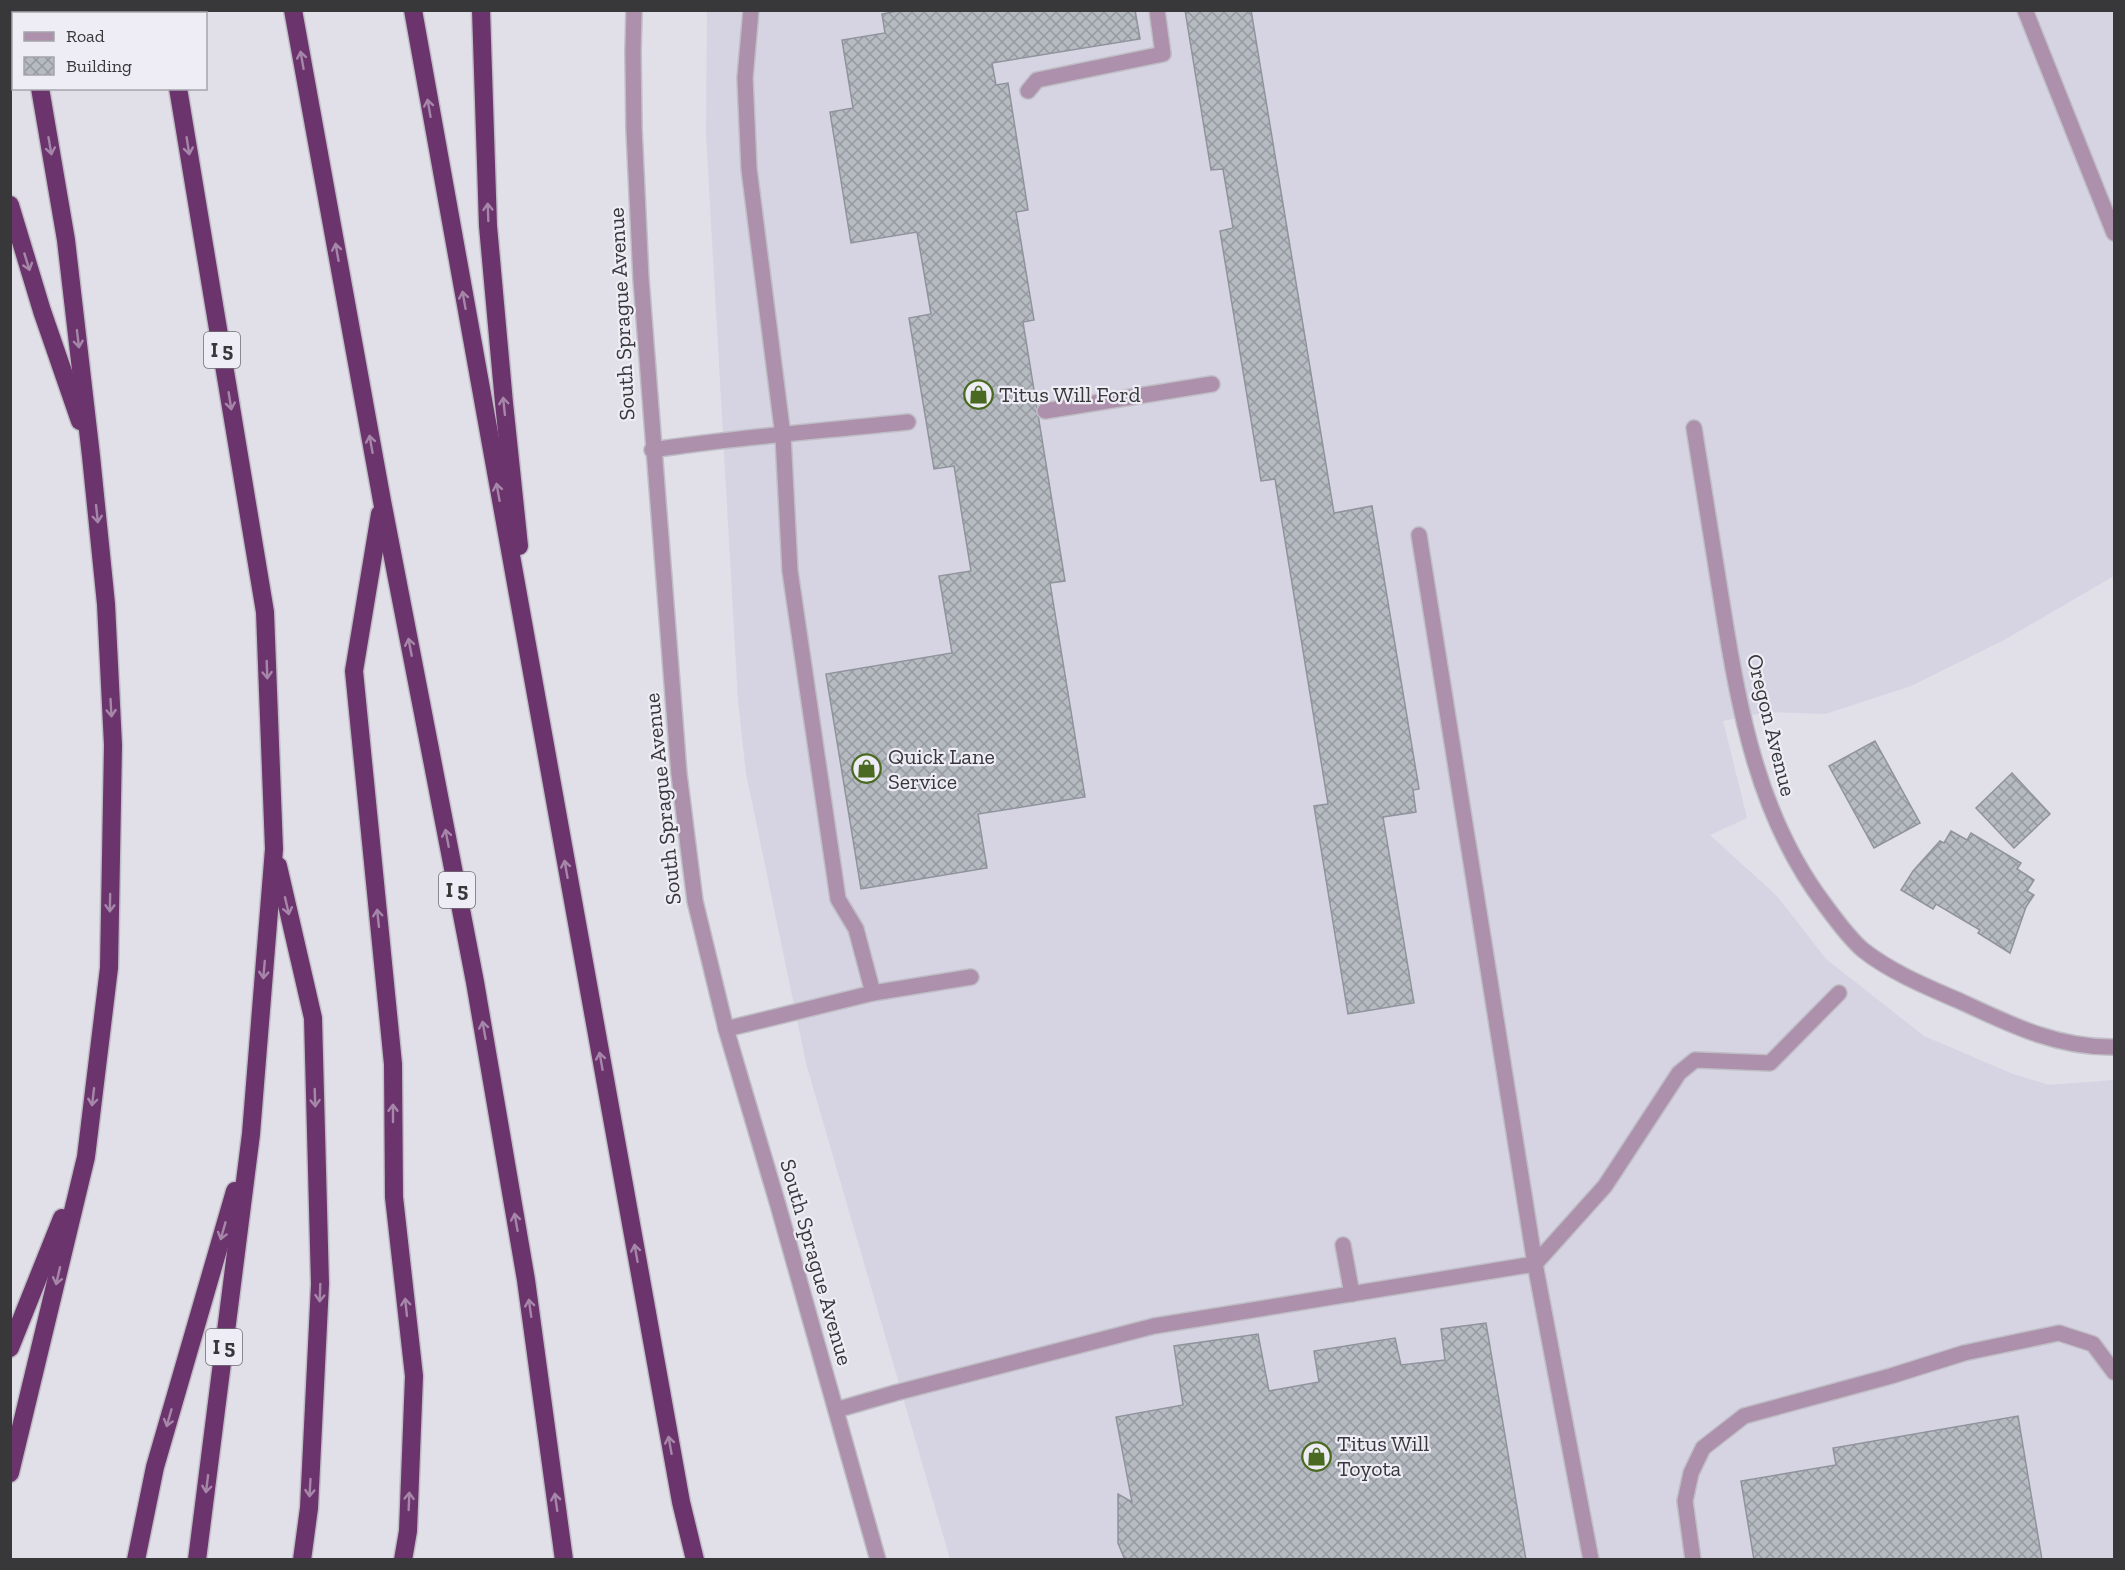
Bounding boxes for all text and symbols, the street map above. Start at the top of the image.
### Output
legend [12,12,207,90]
text: Road [66,25,105,47]
one-way arrow [296,51,307,70]
text: Building [66,55,132,77]
one-way arrow [423,99,434,118]
one-way arrow [44,136,55,156]
one-way arrow [182,136,193,156]
one-way arrow [482,202,493,222]
street label: South Sprague Avenue [602,207,641,421]
one-way arrow [331,242,342,262]
one-way arrow [22,252,33,271]
one-way arrow [458,291,469,310]
one-way arrow [72,329,83,349]
road number: I 5 [204,332,240,368]
shop icon: Titus Will Ford [962,378,994,410]
place label: Titus Will Ford [999,381,1141,408]
one-way arrow [225,390,236,410]
one-way arrow [498,397,509,417]
one-way arrow [365,434,376,454]
one-way arrow [492,483,503,502]
one-way arrow [92,504,103,523]
one-way arrow [404,638,415,657]
street label: Oregon Avenue [1741,651,1802,799]
one-way arrow [262,660,273,680]
street label: South Sprague Avenue [638,692,687,906]
one-way arrow [106,698,117,718]
place label: Quick Lane Service [888,743,995,795]
shop icon: Quick Lane Service [851,753,883,785]
one-way arrow [441,829,452,849]
one-way arrow [560,860,571,879]
road number: I 5 [439,872,475,908]
one-way arrow [104,893,116,913]
one-way arrow [282,896,293,915]
one-way arrow [373,909,384,929]
one-way arrow [258,960,269,980]
one-way arrow [478,1021,489,1040]
one-way arrow [595,1052,606,1071]
one-way arrow [88,1087,99,1107]
one-way arrow [309,1088,321,1108]
one-way arrow [387,1103,399,1123]
street label: South Sprague Avenue [774,1156,859,1368]
one-way arrow [511,1213,522,1233]
one-way arrow [217,1221,228,1240]
one-way arrow [630,1244,641,1263]
one-way arrow [51,1266,63,1285]
one-way arrow [314,1283,325,1303]
one-way arrow [401,1297,412,1317]
one-way arrow [524,1299,535,1319]
road number: I 5 [206,1329,242,1365]
one-way arrow [163,1409,174,1428]
place label: Titus Will Toyota [1337,1430,1429,1482]
one-way arrow [664,1435,675,1455]
shop icon: Titus Will Toyota [1300,1440,1332,1472]
one-way arrow [201,1474,212,1494]
one-way arrow [305,1477,316,1497]
one-way arrow [403,1492,414,1512]
one-way arrow [550,1492,561,1512]

